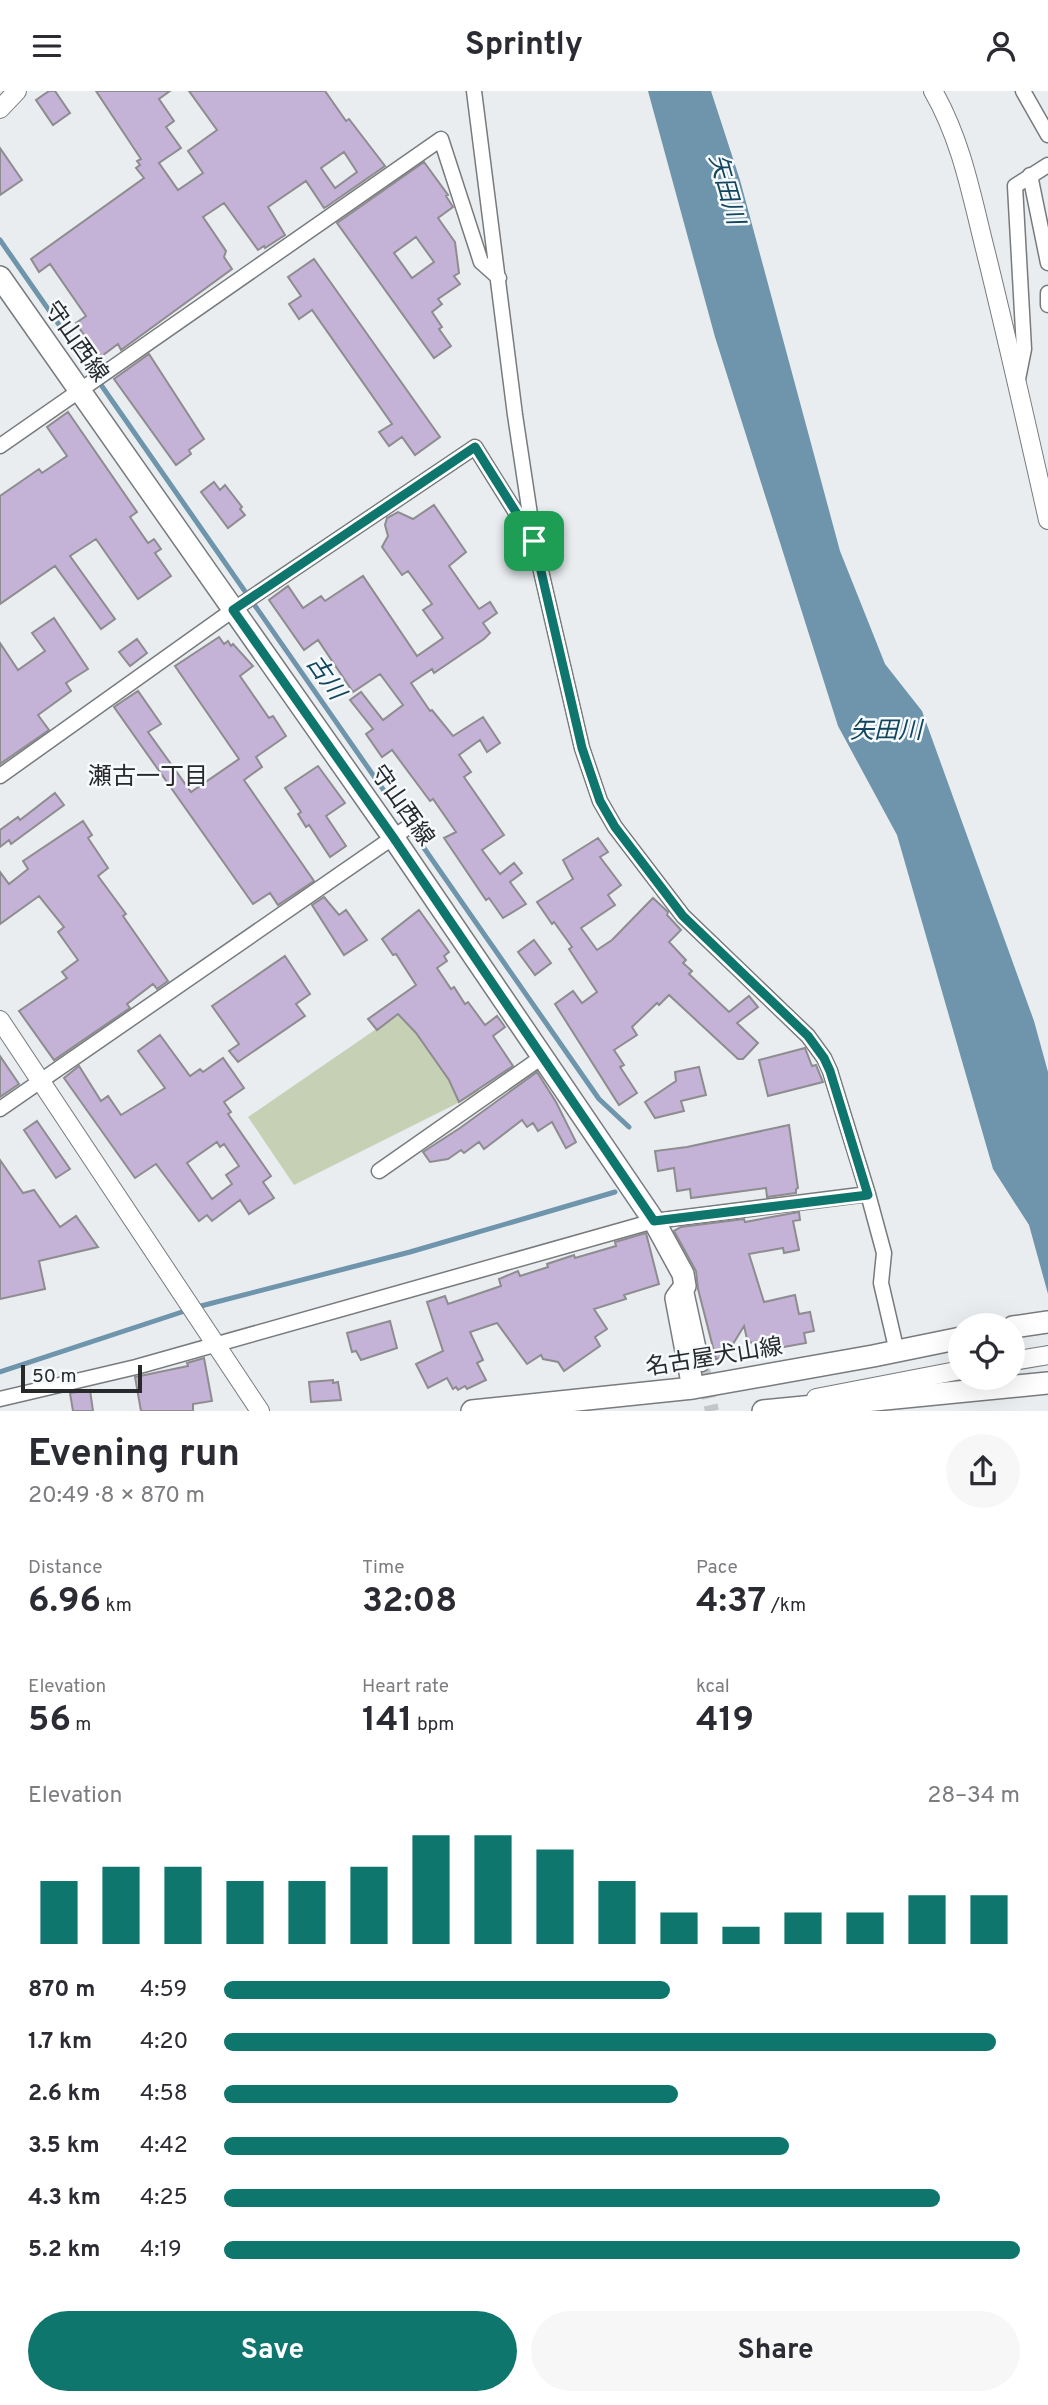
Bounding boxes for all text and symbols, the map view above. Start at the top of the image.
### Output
text: Sprintly [465,26,583,66]
icon: menu [28,27,66,65]
icon: person [982,27,1020,65]
water label: 矢田川 [701,151,750,231]
street label: 守山西線 [37,296,113,388]
pin [504,511,564,571]
icon: arrive [515,522,553,560]
water label: 古川 [298,650,352,709]
water label: 矢田川 [850,717,925,747]
street label: 守山西線 [363,760,439,852]
district label: 瀬古一丁目 [88,763,208,793]
map controls [948,1313,1025,1390]
button: locate [948,1313,1025,1390]
street label: 名古屋犬山線 [644,1333,785,1384]
scale bar [21,1362,142,1394]
text: 50 m [32,1365,77,1389]
text: Evening run [28,1431,240,1480]
button: share [946,1434,1020,1508]
text: 20:49 · 8 × 870 m [28,1482,205,1511]
text: Distance [28,1556,103,1580]
text: Time [362,1556,405,1580]
text: Pace [696,1556,738,1580]
text: 6.96 [28,1580,101,1624]
text: 32:08 [362,1580,457,1624]
text: 4:37 [696,1580,766,1624]
text: km [101,1594,132,1618]
text: /km [766,1594,806,1618]
text: Elevation [28,1675,106,1699]
text: Heart rate [362,1675,449,1699]
text: kcal [696,1675,730,1699]
text: 56 [28,1699,71,1743]
text: 141 [362,1699,413,1743]
text: 419 [696,1699,754,1743]
text: m [71,1713,91,1737]
text: bpm [413,1713,454,1737]
text: Elevation [28,1782,123,1811]
text: 28–34 m [927,1782,1020,1811]
text: 870 m [28,1976,95,2005]
text: 4:59 [140,1976,187,2005]
text: 1.7 km [28,2028,92,2057]
text: 4:20 [140,2028,188,2057]
text: 2.6 km [28,2080,101,2109]
text: 4:58 [140,2080,188,2109]
text: 3.5 km [28,2132,100,2161]
text: 4:42 [140,2132,188,2161]
text: 4.3 km [28,2184,101,2213]
text: 4:25 [140,2184,188,2213]
text: 5.2 km [28,2236,101,2265]
text: 4:19 [140,2236,182,2265]
button: Save [28,2311,517,2391]
button: Share [531,2311,1020,2391]

